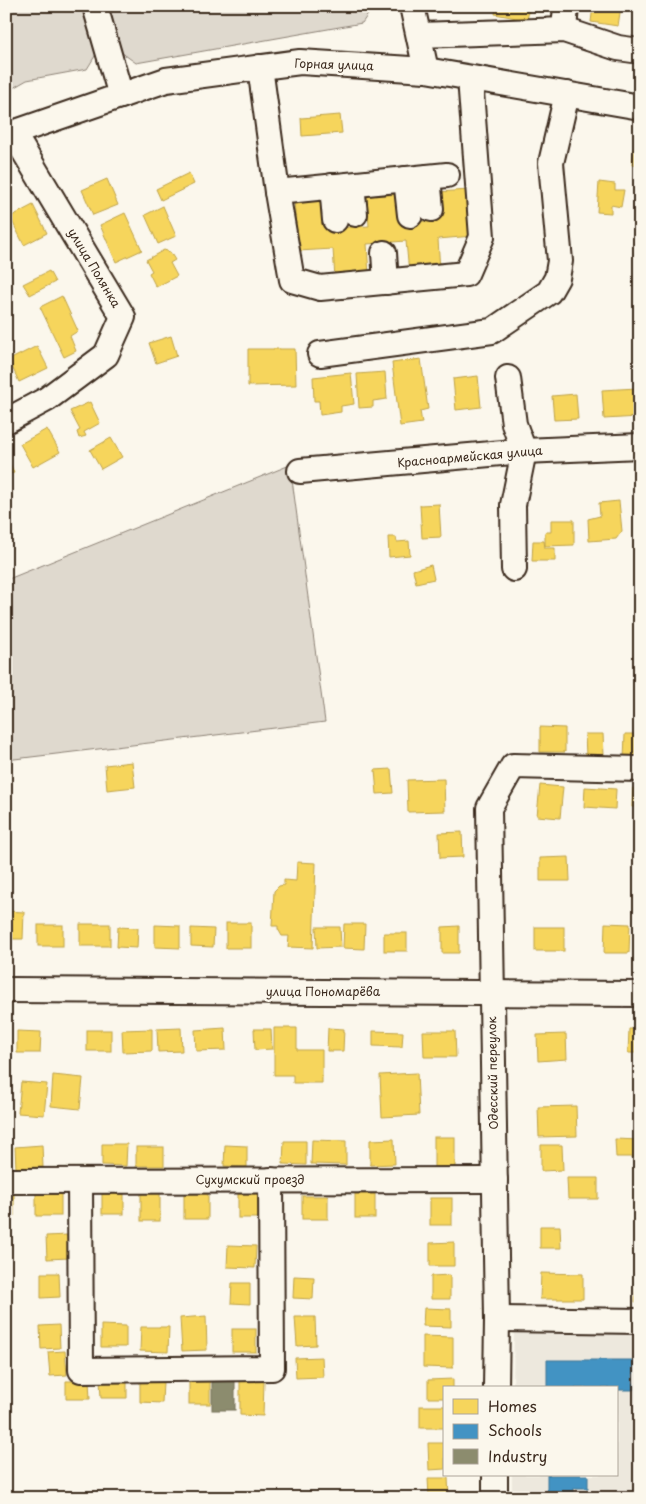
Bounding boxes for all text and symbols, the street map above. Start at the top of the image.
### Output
street label: Горная улица [294,54,374,74]
street label: улица Полянка [64,224,126,311]
street label: Красноармейская улица [397,441,544,471]
street label: улица Пономарёва [266,982,381,1000]
street label: Одесский переулок [482,1015,502,1130]
street label: Сухумский проезд [195,1170,305,1188]
legend [443,1386,618,1476]
text: Homes [488,1394,537,1417]
text: Schools [488,1418,542,1441]
text: Industry [488,1444,547,1467]

